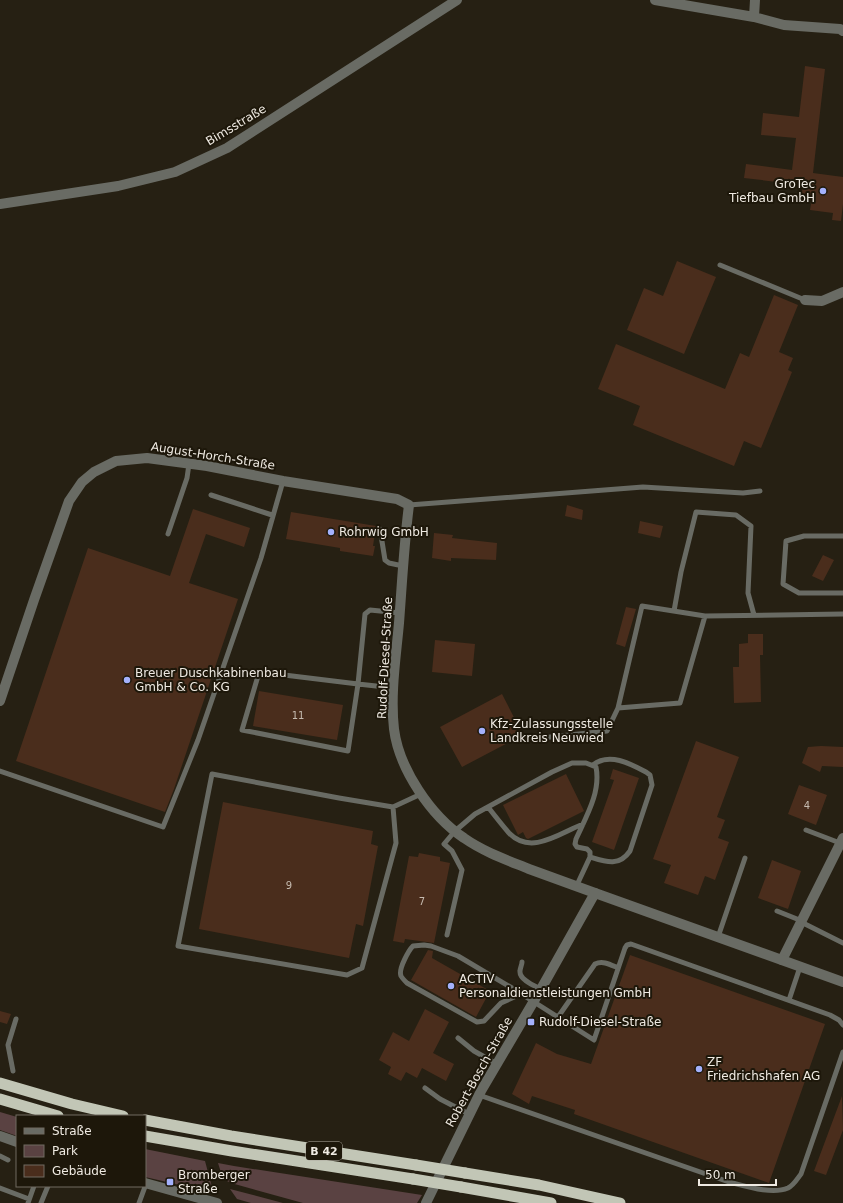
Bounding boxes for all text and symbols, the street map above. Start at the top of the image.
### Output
street label: Bimsstraße [203,102,269,148]
place label: GroTec Tiefbau GmbH [728,177,815,205]
marker: GroTec Tiefbau GmbH [818,186,828,196]
street label: August-Horch-Straße [150,439,276,473]
place label: Rohrwig GmbH [339,525,429,539]
marker: Rohrwig GmbH [326,527,336,537]
street label: Rudolf-Diesel-Straße [375,597,395,719]
place label: Breuer Duschkabinenbau GmbH & Co. KG [135,666,287,694]
marker: Breuer Duschkabinenbau GmbH & Co. KG [122,675,132,685]
house number: 11 [292,710,304,721]
place label: Kfz-Zulassungsstelle Landkreis Neuwied [490,717,613,745]
marker: Kfz-Zulassungsstelle Landkreis Neuwied [477,726,487,736]
house number: 4 [804,800,810,811]
house number: 9 [286,880,292,891]
house number: 7 [419,896,425,907]
place label: ACTIV Personaldienstleistungen GmbH [459,972,651,1000]
marker: ACTIV Personaldienstleistungen GmbH [446,981,456,991]
street label: Robert-Bosch-Straße [443,1015,515,1129]
place label: Rudolf-Diesel-Straße [539,1015,661,1029]
marker: Rudolf-Diesel-Straße [526,1017,536,1027]
place label: ZF Friedrichshafen AG [707,1055,820,1083]
marker: ZF Friedrichshafen AG [694,1064,704,1074]
legend [16,1115,146,1187]
text: Straße [52,1124,92,1138]
road number: B 42 [306,1142,342,1160]
text: Park [52,1144,78,1158]
scale bar [699,1161,776,1187]
text: Gebäude [52,1164,106,1178]
place label: Bromberger Straße [178,1168,250,1196]
text: 50 m [705,1168,736,1182]
marker: Bromberger Straße [165,1177,175,1187]

